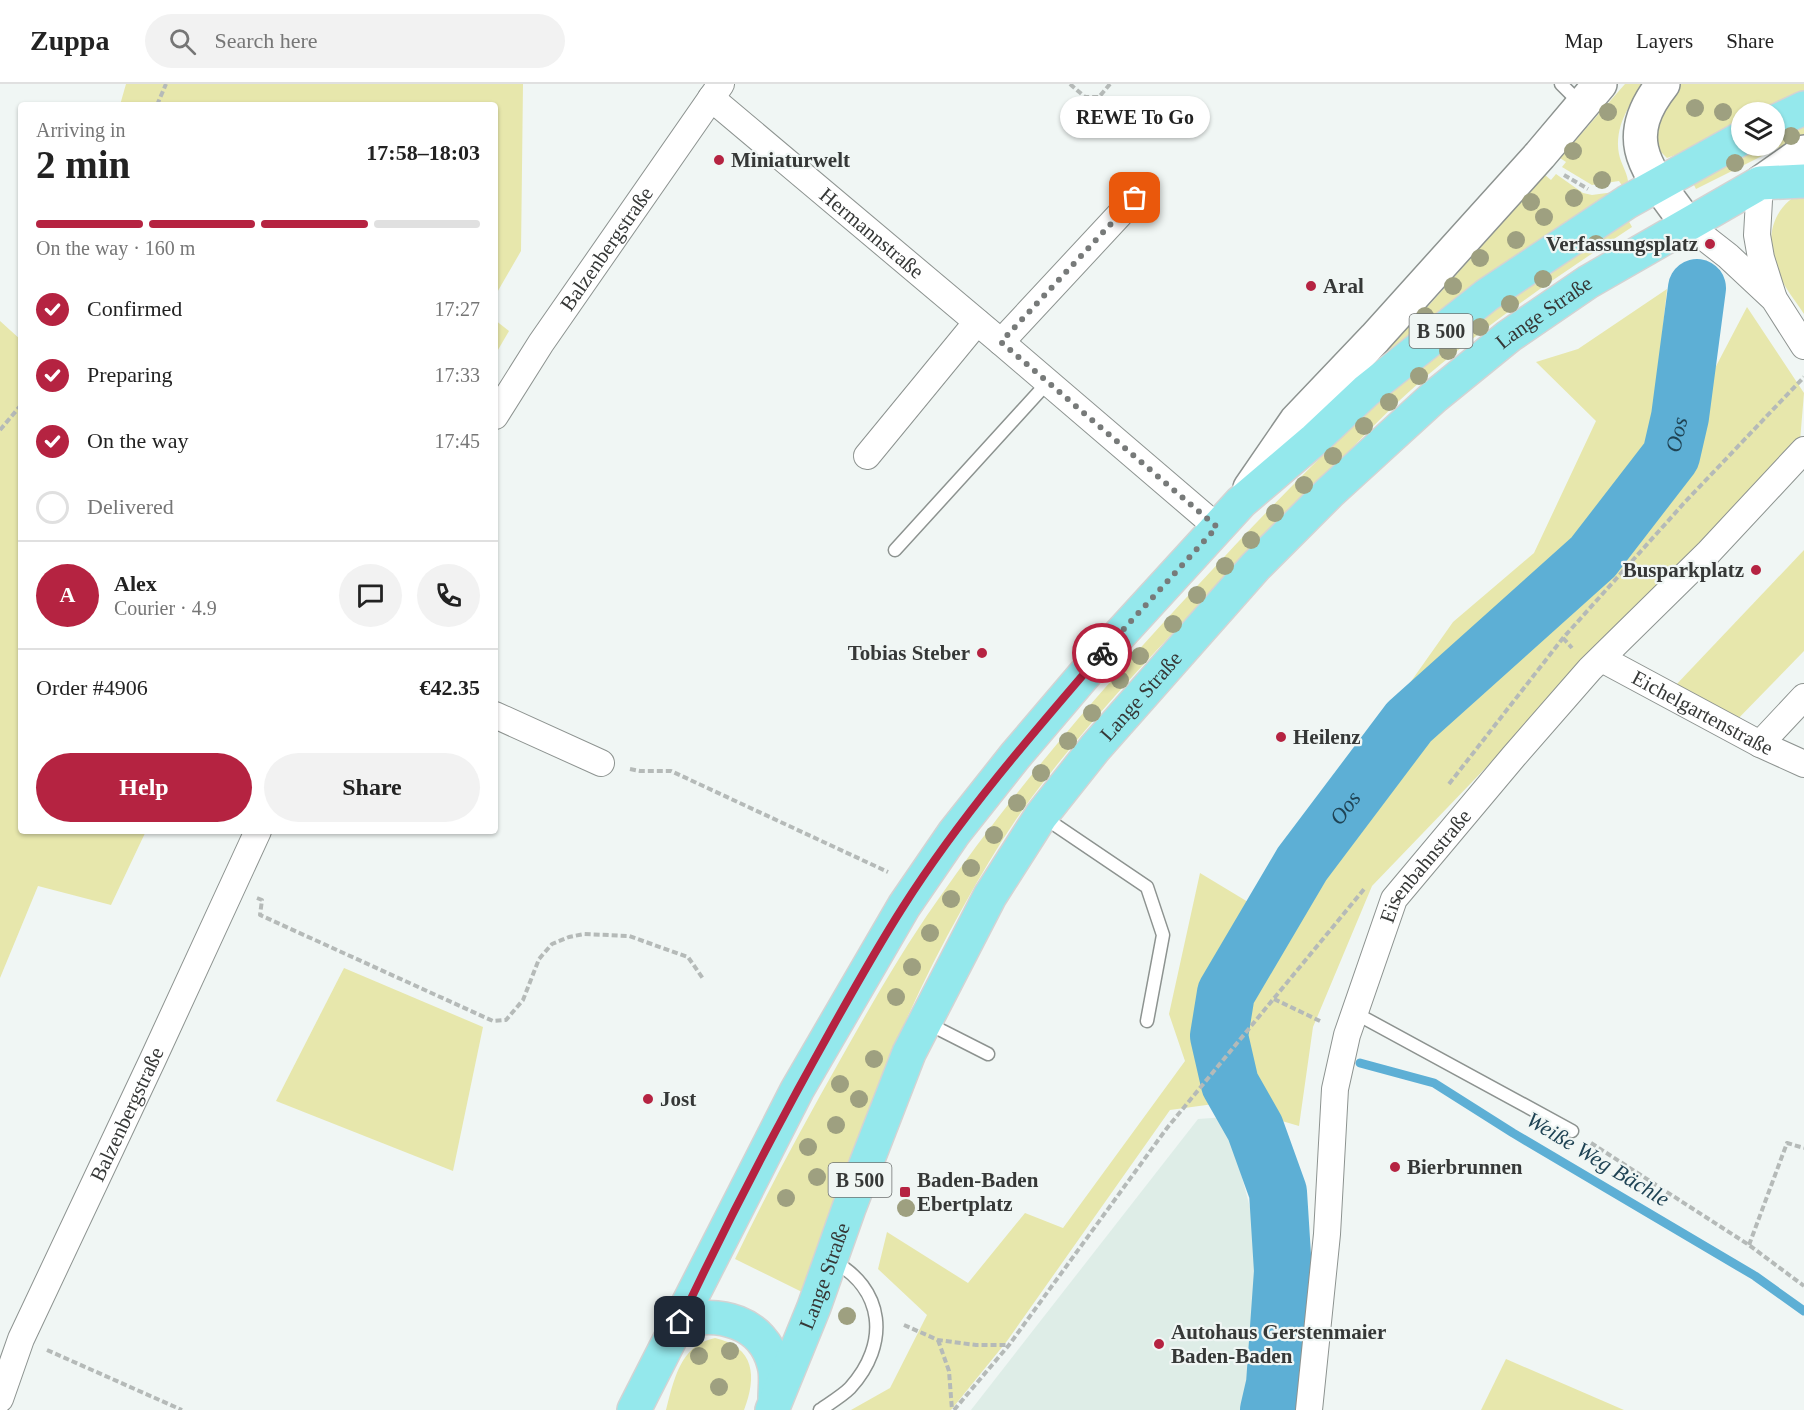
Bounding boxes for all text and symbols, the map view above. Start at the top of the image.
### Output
search box [145,14,565,68]
text: Zuppa [30,25,109,56]
icon: search [166,25,199,58]
text: Search here [214,28,318,53]
text: Map [1565,29,1603,53]
text: Layers [1636,29,1693,53]
text: Share [1726,29,1774,53]
callout: REWE To Go [1060,96,1210,138]
map controls [1731,102,1785,156]
button: layers [1731,102,1785,156]
text: REWE To Go [1076,106,1194,128]
text: Arriving in [36,119,125,141]
text: 17:58–18:03 [366,140,480,165]
text: 2 min [36,143,130,186]
place label: Miniaturwelt [731,148,850,172]
marker: Miniaturwelt [712,153,726,167]
pin [1109,172,1160,223]
icon: bag [1118,181,1151,214]
street label: Balzenbergstraße [555,182,658,315]
street label: Hermannstraße [815,183,929,284]
place label: Verfassungsplatz [1546,232,1698,256]
text: On the way · 160 m [36,237,195,259]
marker: Verfassungsplatz [1703,237,1717,251]
street label: Lange Straße [1491,271,1596,354]
place label: Aral [1323,274,1364,298]
marker: Aral [1304,279,1318,293]
icon: check [36,293,69,326]
text: Confirmed [87,296,182,321]
text: 17:27 [434,298,480,320]
road number: B 500 [1410,314,1472,348]
icon: check [36,359,69,392]
text: Preparing [87,362,173,387]
text: 17:33 [434,364,480,386]
water label: Oos [1660,414,1692,454]
icon: check [36,425,69,458]
text: On the way [87,428,188,453]
text: 17:45 [434,430,480,452]
text: Delivered [87,494,174,519]
place label: Busparkplatz [1623,558,1744,582]
marker: Busparkplatz [1749,563,1763,577]
button: chat [339,564,402,627]
button: phone [417,564,480,627]
text: Alex [114,571,157,596]
text: A [60,582,75,607]
text: Courier · 4.9 [114,597,217,619]
courier [1072,623,1132,683]
icon: bike [1086,637,1119,670]
place label: Tobias Steber [848,641,970,665]
marker: Tobias Steber [975,646,989,660]
street label: Lange Straße [1095,646,1187,746]
street label: Eichelgartenstraße [1628,665,1777,760]
text: Order #4906 [36,675,148,700]
text: €42.35 [420,675,480,700]
place label: Heilenz [1293,725,1361,749]
marker: Heilenz [1274,730,1288,744]
button: Help [36,753,252,822]
button: Share [264,753,480,822]
water label: Oos [1324,786,1365,829]
street label: Eisenbahnstraße [1375,804,1476,926]
street label: Balzenbergstraße [85,1043,169,1185]
place label: Jost [660,1087,696,1111]
marker: Jost [641,1092,655,1106]
water label: Weiße Weg Bächle [1522,1107,1674,1212]
place label: Bierbrunnen [1407,1155,1523,1179]
marker: Bierbrunnen [1388,1160,1402,1174]
road number: B 500 [828,1163,892,1197]
place label: Baden-Baden Ebertplatz [917,1168,1039,1216]
marker: Baden-Baden Ebertplatz [898,1185,912,1199]
street label: Lange Straße [794,1220,855,1333]
pin [654,1296,705,1347]
icon: home [663,1305,696,1338]
place label: Autohaus Gerstenmaier Baden-Baden [1171,1320,1386,1368]
marker: Autohaus Gerstenmaier Baden-Baden [1152,1337,1166,1351]

